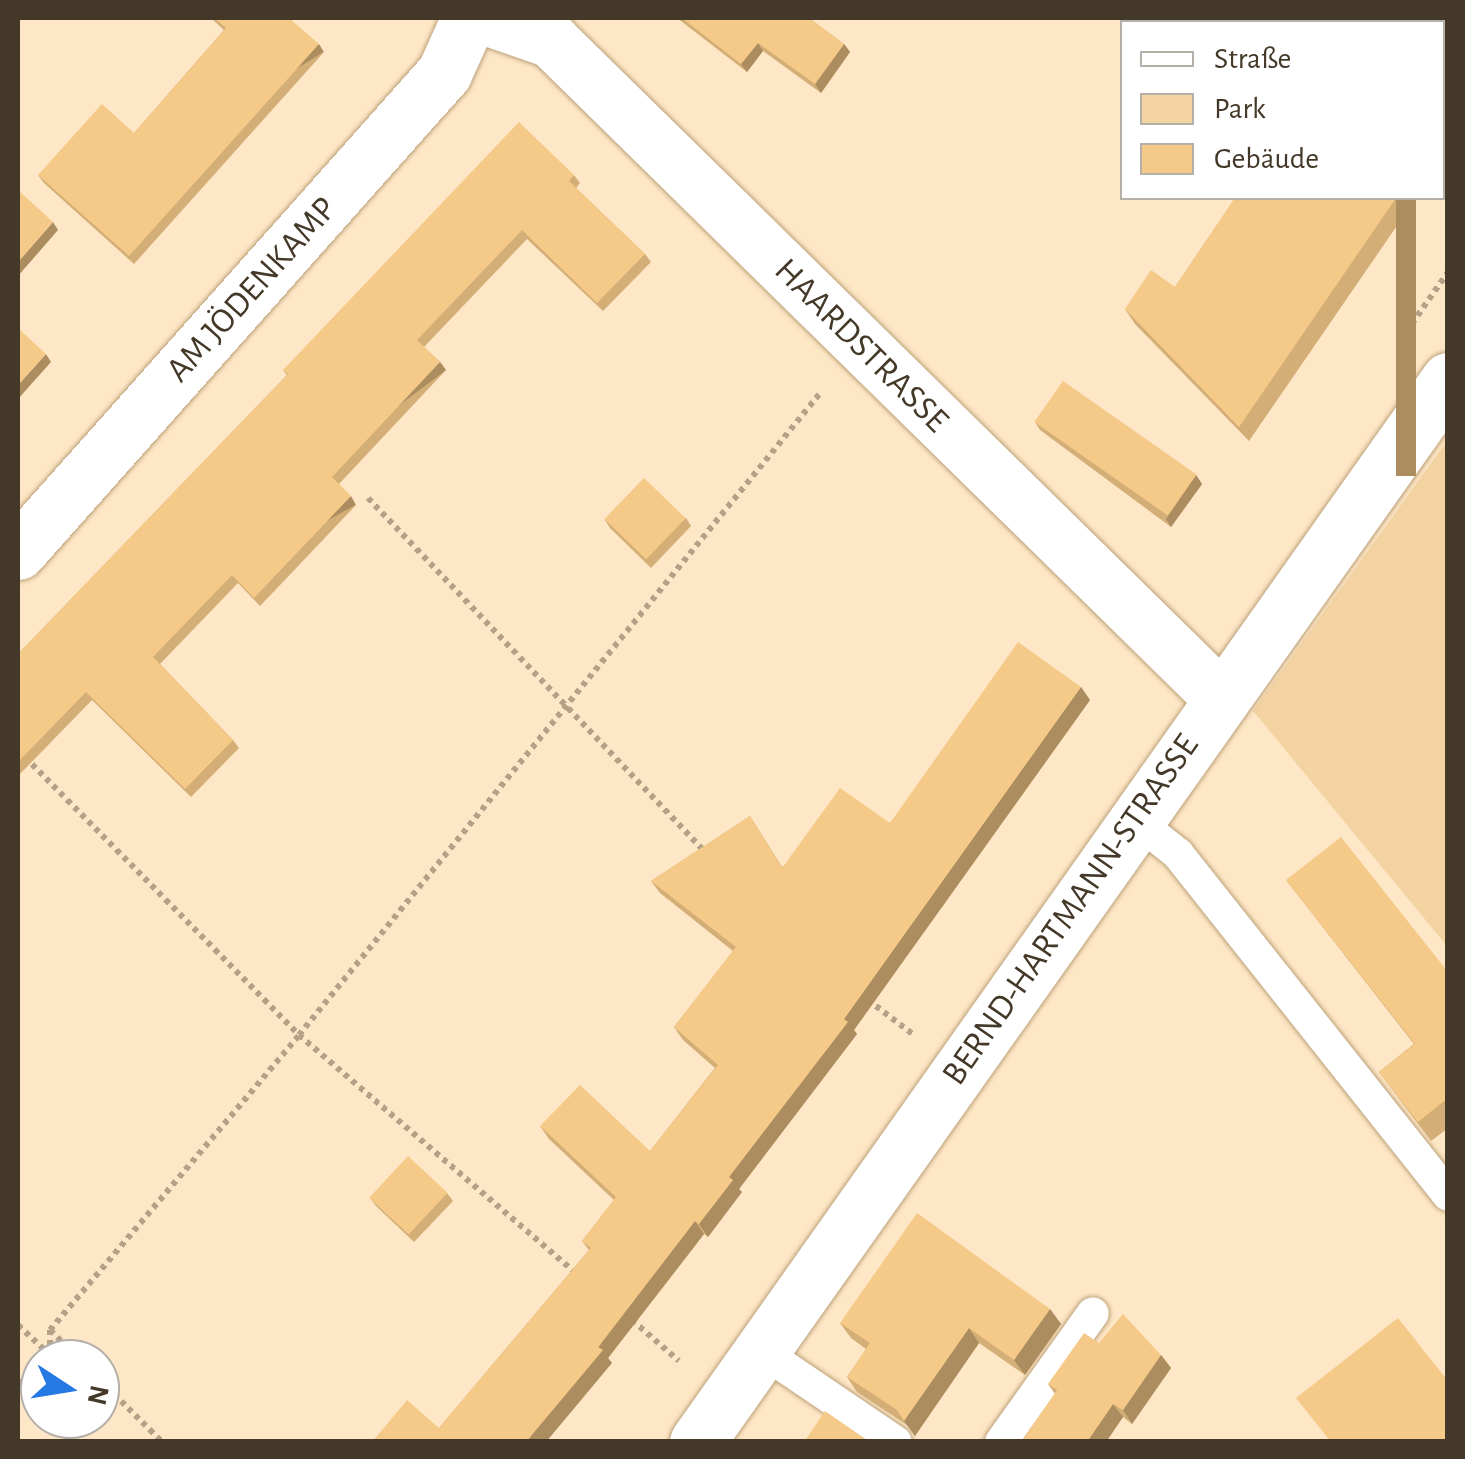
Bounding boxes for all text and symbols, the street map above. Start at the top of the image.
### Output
legend [1120,20,1445,200]
text: Straße [1214,44,1291,74]
text: Park [1214,94,1266,124]
text: Gebäude [1214,144,1319,174]
street label: AM JÖDENKAMP [158,189,346,391]
street label: HAARDSTRASSE [765,250,957,442]
street label: BERND-HARTMANN-STRASSE [934,726,1208,1094]
north arrow [20,1339,120,1439]
text: N [82,1382,113,1407]

